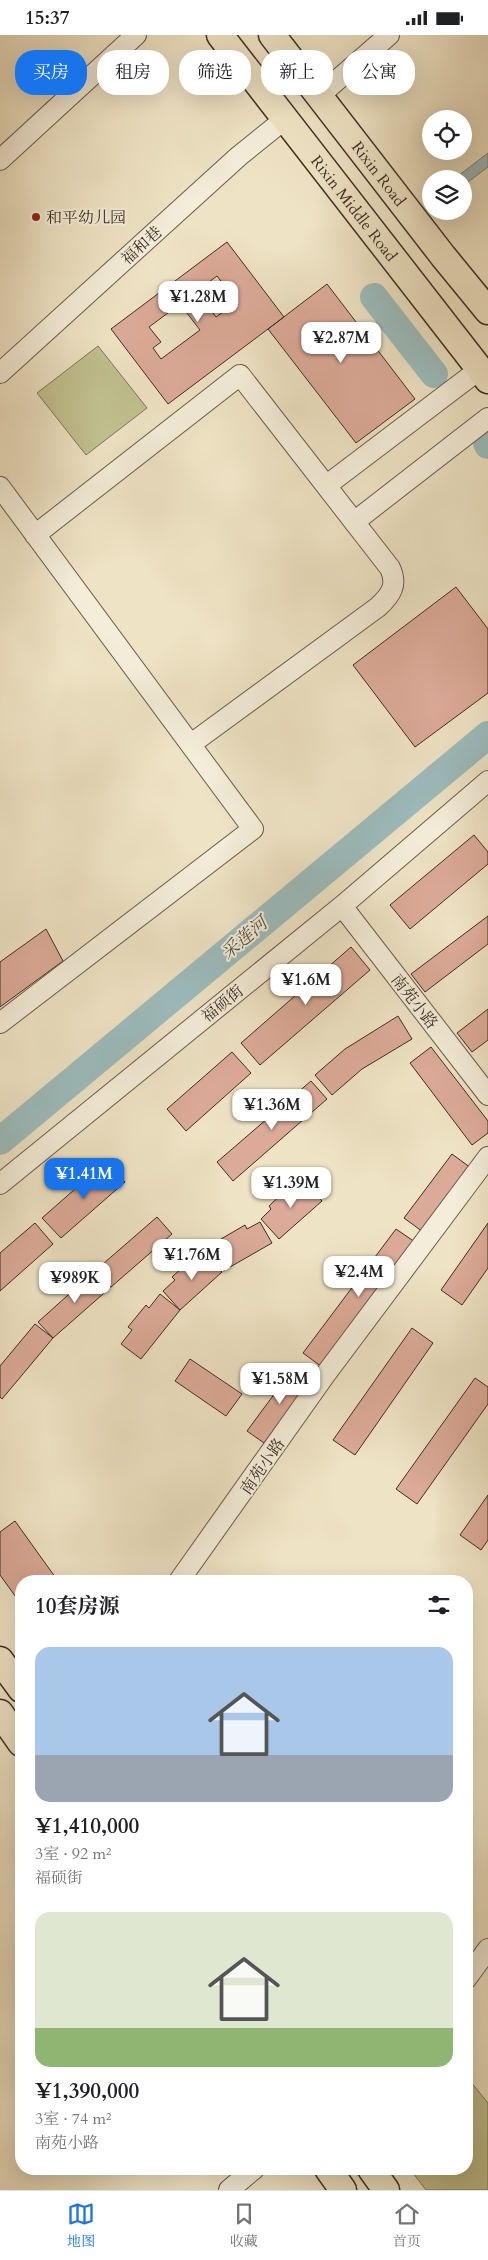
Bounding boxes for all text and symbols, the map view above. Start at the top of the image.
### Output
text: 15:37 [25,5,69,31]
chip: 买房 [15,50,87,95]
chip: 租房 [97,50,169,95]
chip: 筛选 [179,50,251,95]
chip: 新上 [261,50,333,95]
chip: 公寓 [343,50,415,95]
map controls [422,110,472,220]
button: locate [422,110,472,160]
street label: Rixin Road [346,137,411,211]
street label: Rixin Middle Road [305,151,402,267]
button: layers [422,170,472,220]
place label: 和平幼儿园 [46,207,126,229]
marker: 和平幼儿园 [30,211,42,223]
street label: 福和巷 [116,222,167,270]
pin: ¥1.28M [157,281,239,323]
text: ¥1.28M [169,286,227,308]
pin: ¥2.87M [300,321,382,364]
text: ¥2.87M [312,327,370,349]
water label: 采莲河 [216,910,275,965]
pin: ¥1.6M [271,963,341,1006]
text: ¥1.6M [281,969,331,991]
street label: 南苑小路 [386,970,443,1034]
street label: 福硕街 [197,980,248,1027]
pin: ¥1.36M [231,1089,313,1131]
text: ¥1.36M [243,1094,301,1116]
pin: ¥1.41M [43,1157,125,1200]
text: ¥1.41M [55,1163,113,1185]
pin: ¥1.39M [250,1167,332,1209]
text: ¥1.39M [262,1172,320,1194]
pin: ¥1.76M [151,1239,233,1281]
text: ¥1.76M [163,1244,221,1266]
pin: ¥2.4M [324,1255,394,1298]
pin: ¥989K [40,1261,110,1304]
text: ¥2.4M [334,1261,384,1283]
text: ¥989K [50,1267,100,1289]
pin: ¥1.58M [239,1363,321,1405]
text: ¥1.58M [251,1368,309,1390]
street label: 南苑小路 [235,1434,290,1499]
icon: filters [425,1591,453,1619]
text: 10套房源 [35,1592,120,1621]
icon: home [199,1679,289,1769]
text: ¥1,410,000 [35,1812,139,1841]
text: 3室 · 92 m² [35,1843,111,1865]
text: 福硕街 [35,1867,83,1889]
icon: home [199,1944,289,2034]
text: ¥1,390,000 [35,2077,139,2106]
text: 3室 · 74 m² [35,2108,111,2130]
text: 南苑小路 [35,2132,99,2154]
tab: 地图 [67,2200,95,2251]
tab: 收藏 [230,2200,258,2251]
tab: 首页 [393,2200,421,2251]

